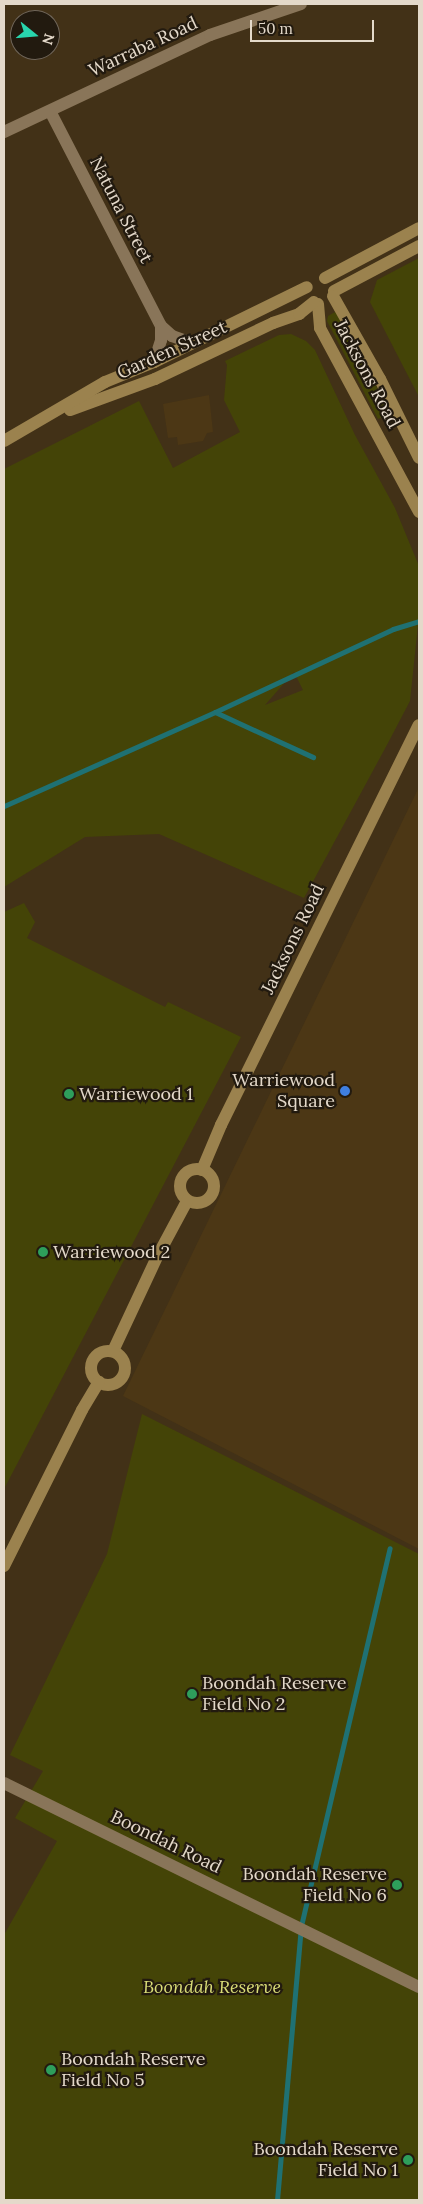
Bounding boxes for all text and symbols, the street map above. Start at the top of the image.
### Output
north arrow [10,10,60,60]
scale bar [253,10,377,42]
street label: Warraba Road [85,12,201,82]
text: 50 m [258,19,293,38]
text: N [38,31,59,47]
street label: Natuna Street [85,153,157,267]
street label: Garden Street [114,316,230,384]
street label: Jacksons Road [329,316,405,432]
street label: Jacksons Road [257,881,329,997]
place label: Warriewood Square [232,1070,335,1112]
place label: Warriewood 1 [79,1083,193,1105]
marker: Warriewood Square [339,1085,351,1097]
marker: Warriewood 1 [63,1088,75,1100]
place label: Warriewood 2 [53,1241,170,1263]
marker: Warriewood 2 [37,1246,49,1258]
place label: Boondah Reserve Field No 2 [202,1673,346,1716]
marker: Boondah Reserve Field No 2 [186,1688,198,1700]
street label: Boondah Road [107,1806,225,1878]
place label: Boondah Reserve Field No 6 [243,1864,387,1906]
marker: Boondah Reserve Field No 6 [391,1879,403,1891]
park label: Boondah Reserve [143,1976,281,1998]
place label: Boondah Reserve Field No 5 [61,2049,205,2092]
marker: Boondah Reserve Field No 5 [45,2064,57,2076]
place label: Boondah Reserve Field No 1 [254,2139,398,2182]
marker: Boondah Reserve Field No 1 [402,2154,414,2166]

